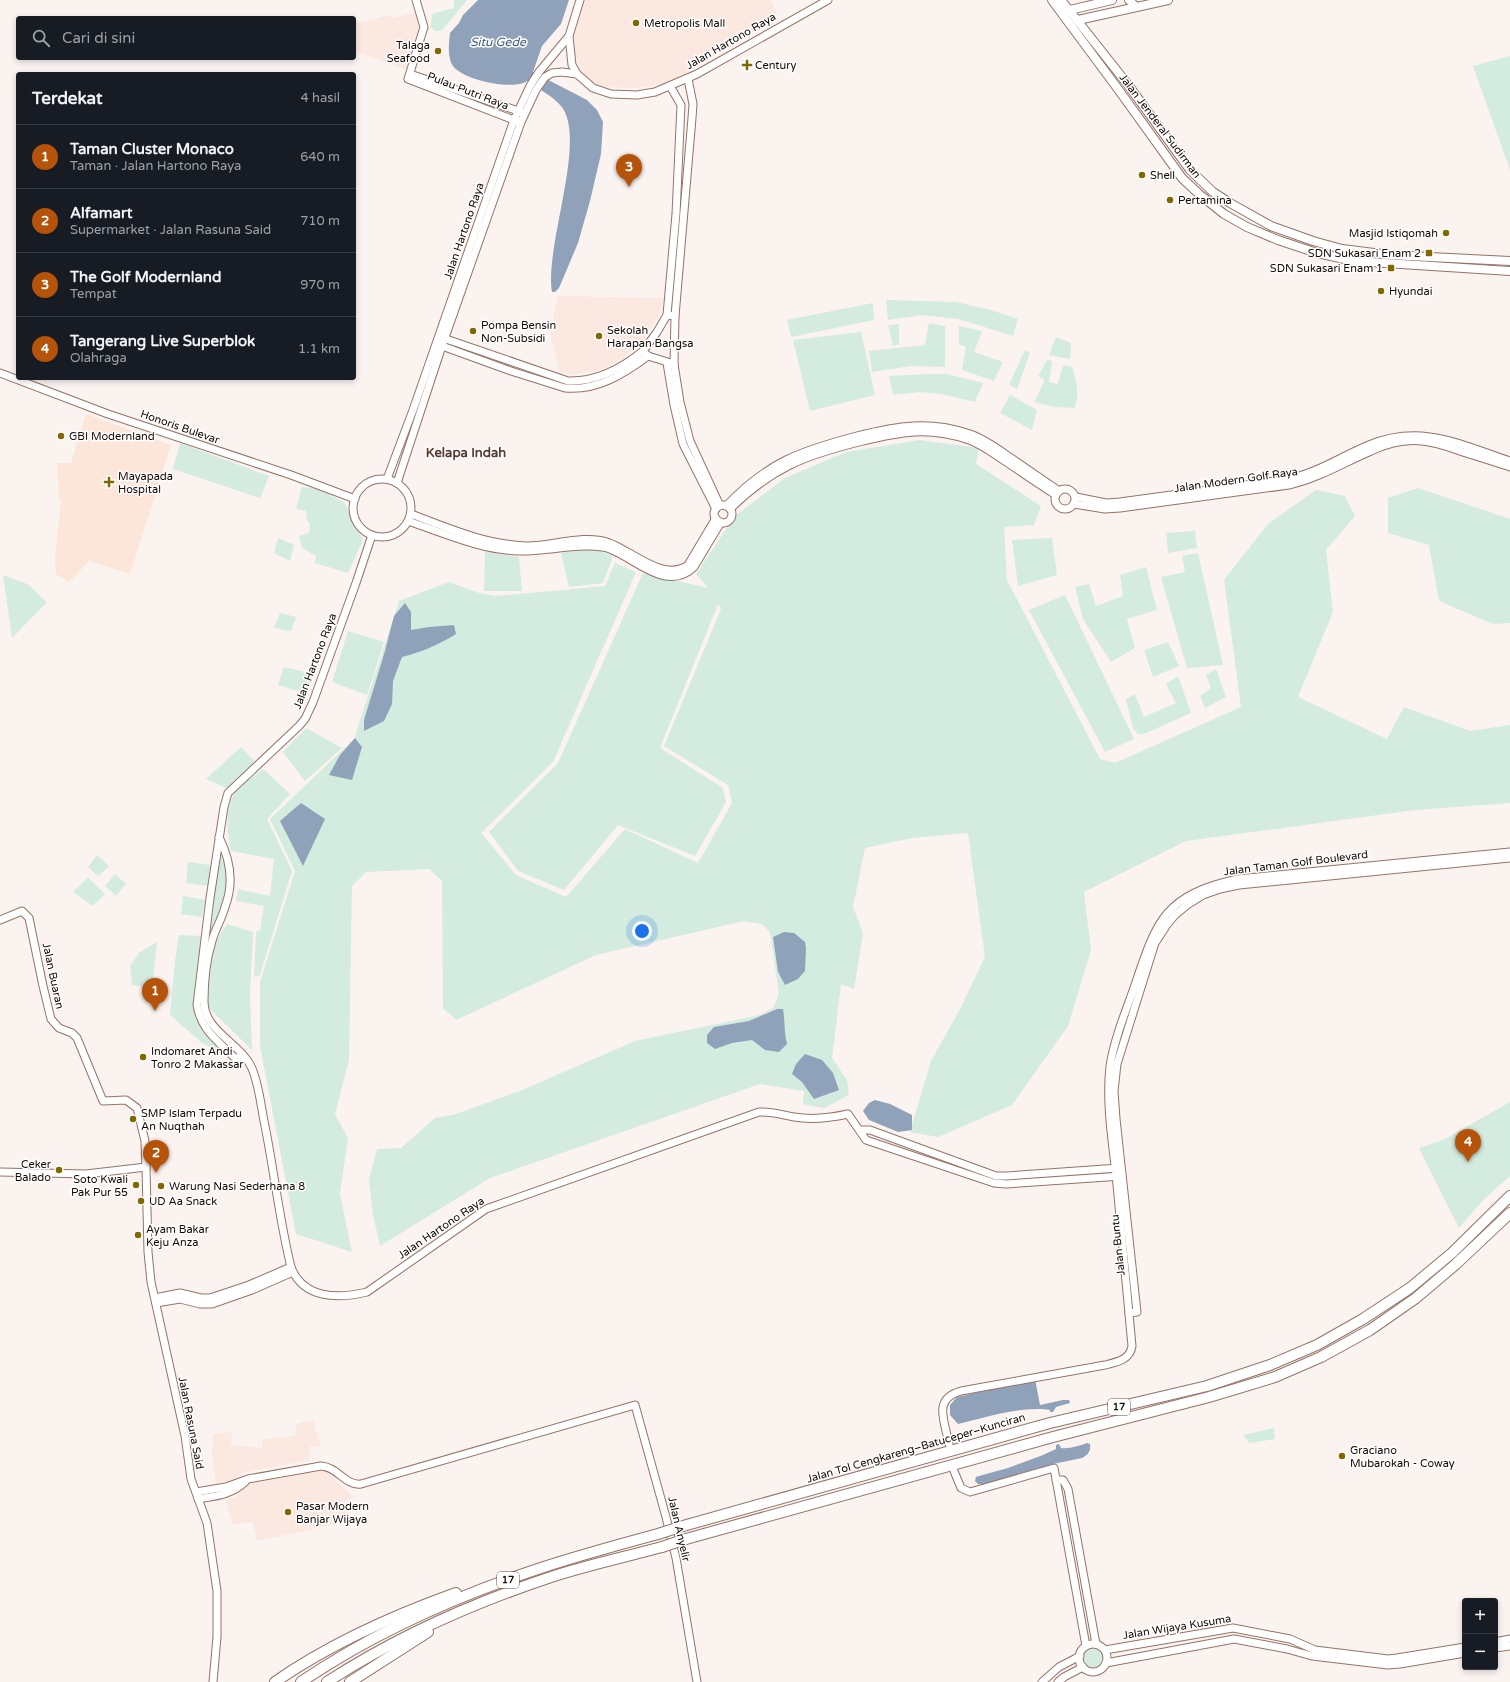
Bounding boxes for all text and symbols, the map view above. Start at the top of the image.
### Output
street label: Jalan Hartono Raya [684,10,778,72]
search box [16,16,356,60]
place label: Metropolis Mall [644,17,725,30]
marker: Metropolis Mall [631,18,641,28]
icon: search [30,27,52,49]
text: Cari di sini [62,29,135,47]
water label: Situ Gede [470,35,527,49]
place label: Talaga Seafood [387,39,430,65]
marker: Talaga Seafood [433,46,443,56]
place label: Century [755,59,796,72]
marker: Century [742,60,752,70]
street label: Pulau Putri Raya [425,69,511,113]
street label: Jalan Jenderal Sudirman [1117,71,1203,181]
text: Terdekat [32,88,102,109]
text: 4 hasil [301,90,340,106]
text: Taman Cluster Monaco [70,140,234,158]
text: 1 [41,149,49,165]
text: 640 m [300,149,340,165]
pin: 3 [616,154,642,187]
text: Taman · Jalan Hartono Raya [70,158,241,174]
place label: Shell [1150,169,1175,182]
marker: Shell [1137,170,1147,180]
street label: Jalan Hartono Raya [441,181,487,281]
place label: Pertamina [1178,194,1232,207]
marker: Pertamina [1165,195,1175,205]
text: Alfamart [70,204,132,222]
text: 2 [41,213,49,229]
text: 710 m [300,213,340,229]
text: Supermarket · Jalan Rasuna Said [70,222,271,238]
place label: Masjid Istiqomah [1349,227,1438,240]
marker: Masjid Istiqomah [1441,228,1451,238]
place label: SDN Sukasari Enam 2 [1308,247,1421,260]
marker: SDN Sukasari Enam 2 [1424,248,1434,258]
place label: SDN Sukasari Enam 1 [1270,262,1383,275]
marker: SDN Sukasari Enam 1 [1386,263,1396,273]
text: The Golf Modernland [70,268,221,286]
text: 3 [41,277,49,293]
text: 970 m [300,277,340,293]
place label: Hyundai [1389,285,1432,298]
text: Tempat [70,286,117,302]
marker: Hyundai [1376,286,1386,296]
place label: Pompa Bensin Non-Subsidi [481,319,556,345]
place label: Sekolah Harapan Bangsa [607,324,693,350]
marker: Pompa Bensin Non-Subsidi [468,326,478,336]
marker: Sekolah Harapan Bangsa [594,331,604,341]
text: Tangerang Live Superblok [70,332,255,350]
text: 4 [41,341,49,357]
text: 1.1 km [298,341,340,357]
text: Olahraga [70,350,127,366]
street label: Honoris Bulevar [139,407,222,447]
place label: GBI Modernland [69,430,155,443]
marker: GBI Modernland [56,431,66,441]
district label: Kelapa Indah [426,445,506,461]
street label: Jalan Modern Golf Raya [1173,465,1299,495]
place label: Mayapada Hospital [118,470,173,496]
marker: Mayapada Hospital [103,476,115,488]
street label: Jalan Hartono Raya [291,611,339,711]
street label: Jalan Taman Golf Boulevard [1223,848,1369,878]
your location [632,921,652,941]
street label: Jalan Buaran [40,942,66,1010]
pin: 1 [142,978,168,1011]
place label: Indomaret Andi Tonro 2 Makassar [151,1045,244,1071]
marker: Indomaret Andi Tonro 2 Makassar [138,1052,148,1062]
place label: SMP Islam Terpadu An Nuqthah [141,1107,242,1133]
marker: SMP Islam Terpadu An Nuqthah [128,1114,138,1124]
pin: 4 [1455,1129,1481,1162]
pin: 2 [143,1140,169,1173]
place label: Ceker Balado [15,1158,52,1184]
marker: Ceker Balado [54,1165,64,1175]
place label: Soto Kwali Pak Pur 55 [71,1173,128,1199]
marker: Soto Kwali Pak Pur 55 [131,1180,141,1190]
place label: Warung Nasi Sederhana 8 [169,1180,305,1193]
marker: Warung Nasi Sederhana 8 [156,1181,166,1191]
street label: Jalan Hartono Raya [395,1194,487,1262]
place label: UD Aa Snack [149,1195,217,1208]
marker: UD Aa Snack [136,1196,146,1206]
street label: Jalan Buntu [1108,1214,1128,1276]
place label: Ayam Bakar Keju Anza [146,1223,210,1249]
marker: Ayam Bakar Keju Anza [133,1230,143,1240]
street label: Jalan Rasuna Said [176,1376,206,1471]
road number: 17 [1108,1399,1130,1415]
street label: Jalan Tol Cengkareng–Batuceper–Kunciran [805,1410,1027,1486]
place label: Graciano Mubarokah - Coway [1350,1444,1455,1470]
marker: Graciano Mubarokah - Coway [1337,1451,1347,1461]
street label: Jalan Anyelir [665,1495,693,1564]
place label: Pasar Modern Banjar Wijaya [296,1500,369,1526]
marker: Pasar Modern Banjar Wijaya [283,1507,293,1517]
road number: 17 [497,1572,519,1588]
map controls [1462,1598,1498,1670]
button: + [1462,1598,1498,1634]
street label: Jalan Wijaya Kusuma [1122,1612,1232,1642]
button: − [1462,1634,1498,1670]

